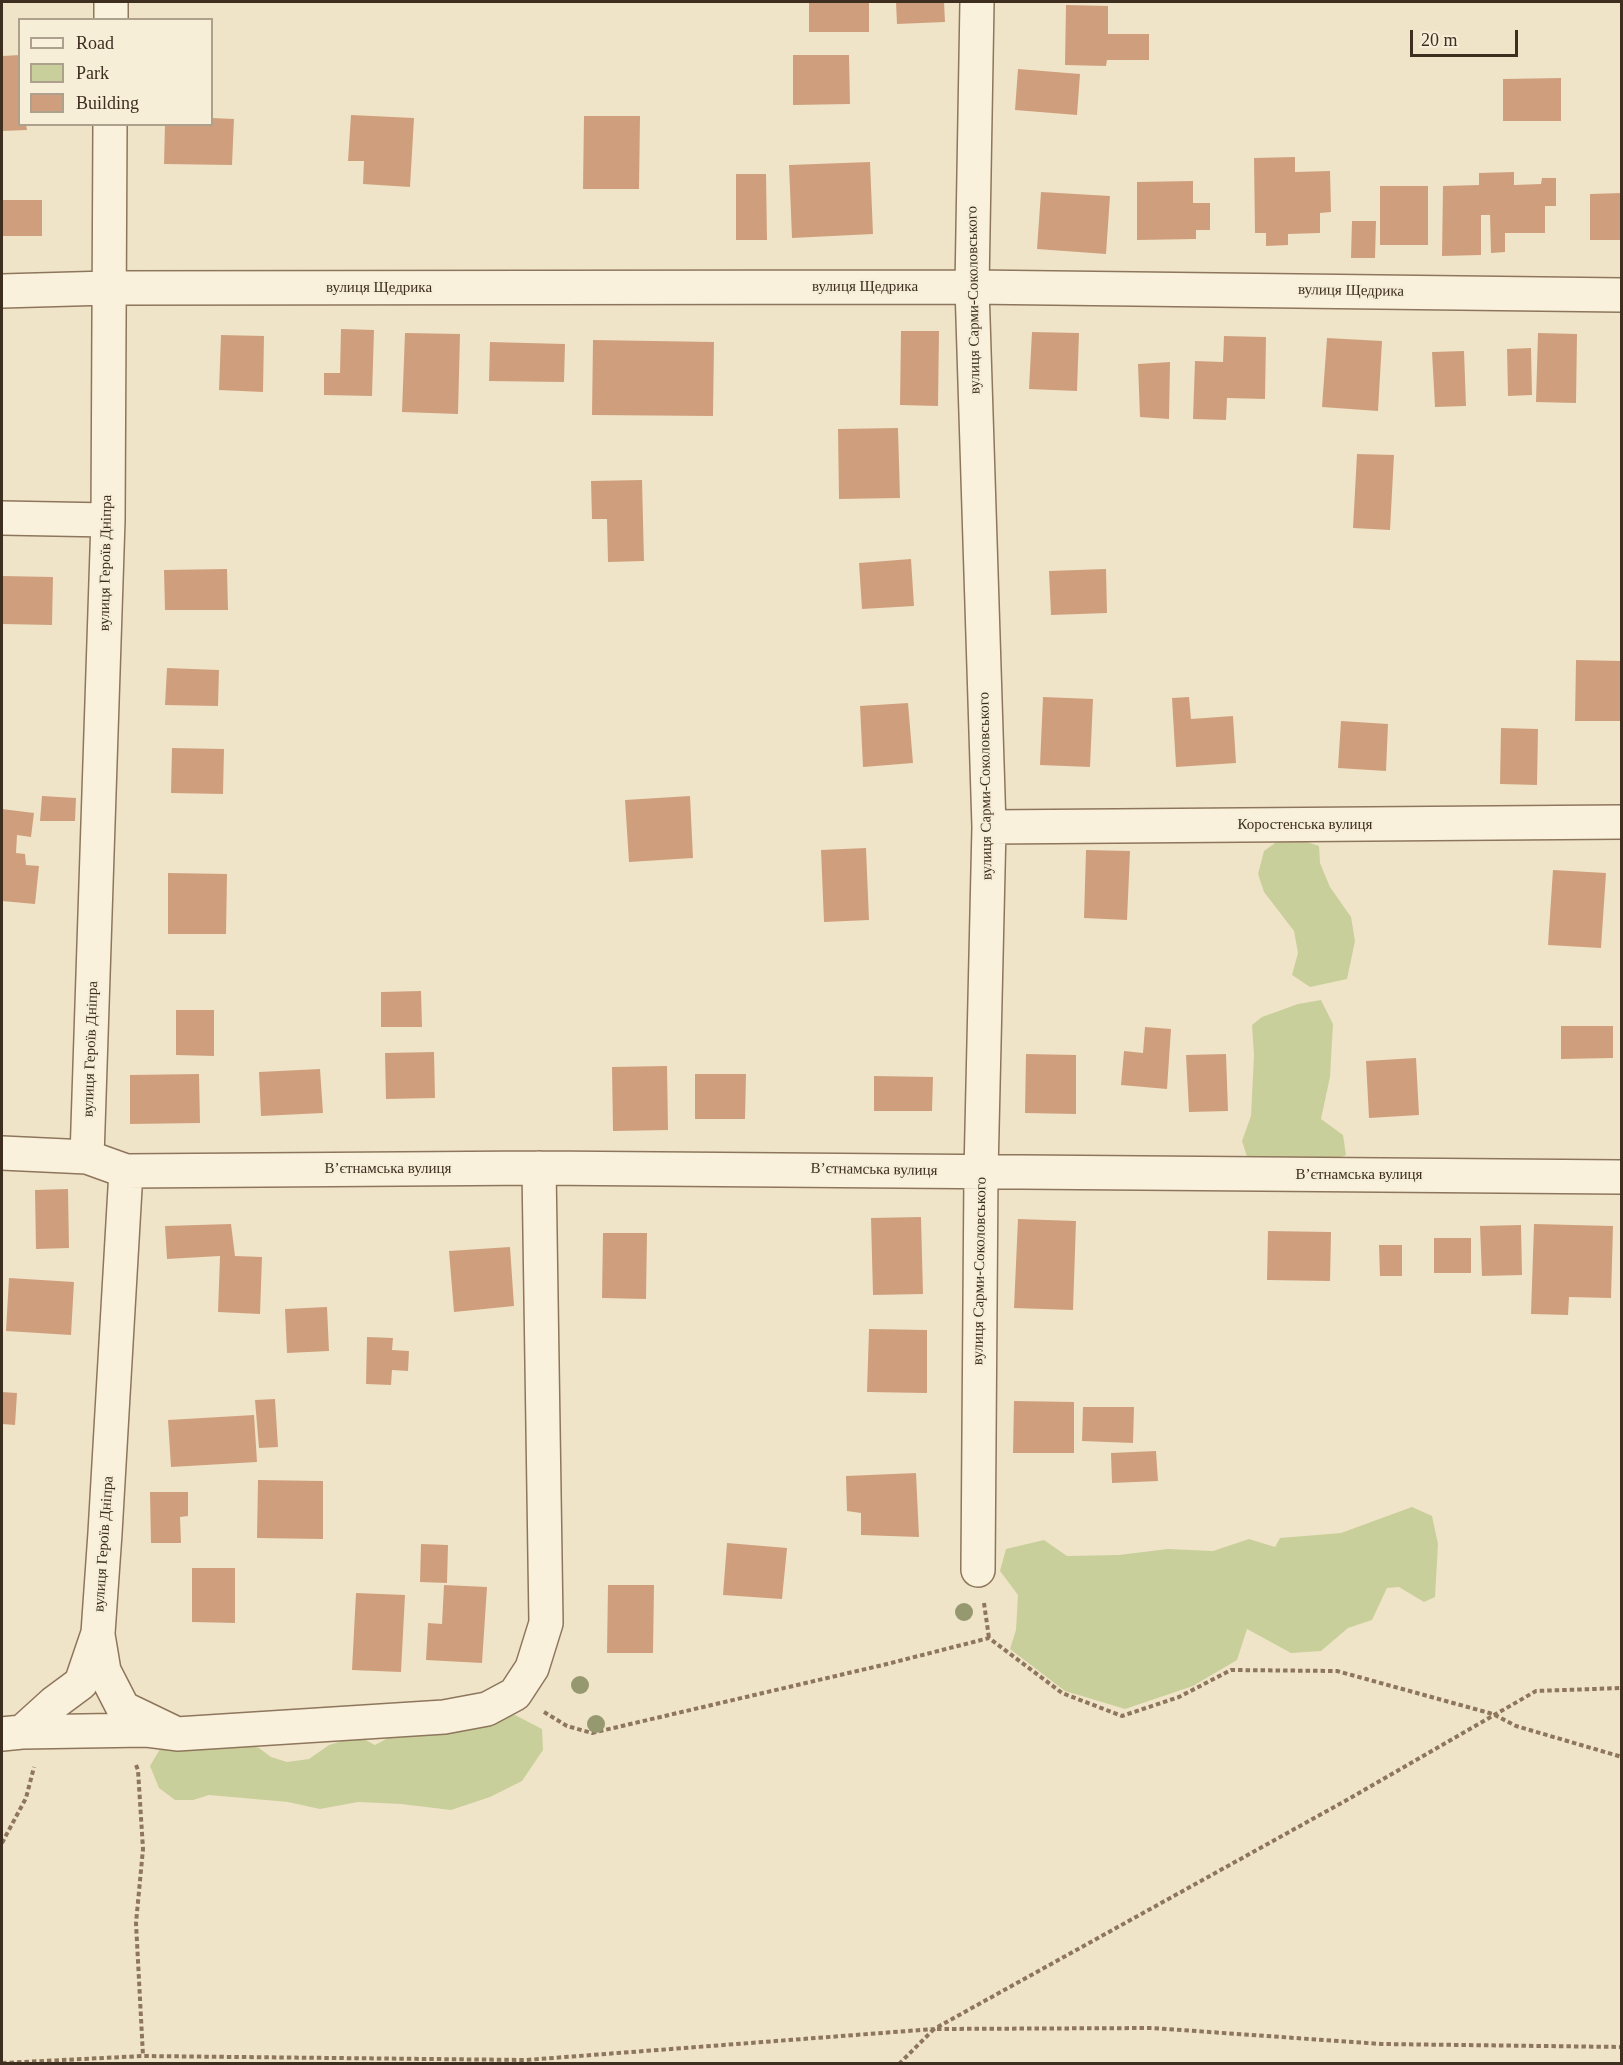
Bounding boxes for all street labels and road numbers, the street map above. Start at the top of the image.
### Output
street label: вулиця Сарми-Соколовського [963,206,985,394]
street label: вулиця Щедрика [812,278,918,296]
street label: вулиця Щедрика [326,279,432,297]
street label: вулиця Щедрика [1298,281,1404,301]
street label: вулиця Героїв Дніпра [96,495,116,631]
street label: вулиця Сарми-Соколовського [975,692,997,880]
street label: Коростенська вулиця [1238,816,1372,834]
street label: вулиця Героїв Дніпра [80,981,102,1117]
street label: Вʼєтнамська вулиця [325,1160,451,1178]
street label: Вʼєтнамська вулиця [810,1160,938,1180]
street label: Вʼєтнамська вулиця [1296,1166,1422,1184]
street label: вулиця Сарми-Соколовського [969,1177,991,1365]
street label: вулиця Героїв Дніпра [90,1475,118,1613]

